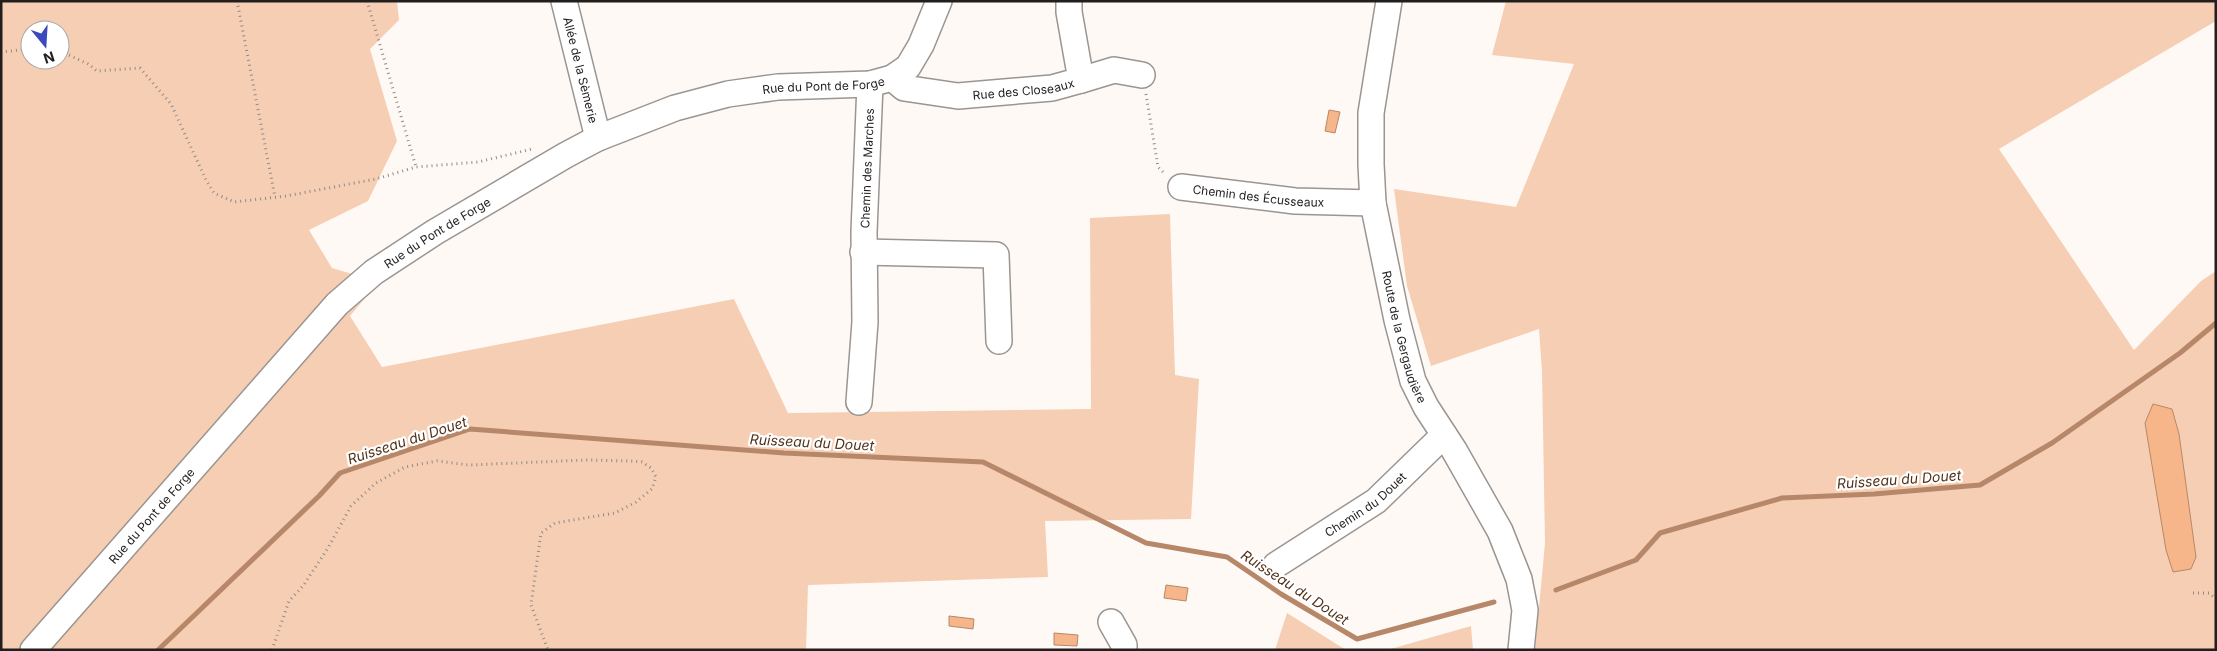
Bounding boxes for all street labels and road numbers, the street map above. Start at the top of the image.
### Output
street label: Allée de la Sèmerie [561,15,602,125]
street label: Rue du Pont de Forge [761,73,886,97]
street label: Rue des Closeaux [972,75,1076,102]
street label: Chemin des Marches [857,108,877,229]
street label: Chemin des Écusseaux [1192,181,1325,209]
street label: Rue du Pont de Forge [381,194,493,271]
street label: Route de la Gergaudière [1380,269,1430,405]
street label: Rue du Pont de Forge [105,465,197,566]
street label: Chemin du Douet [1321,469,1409,540]

